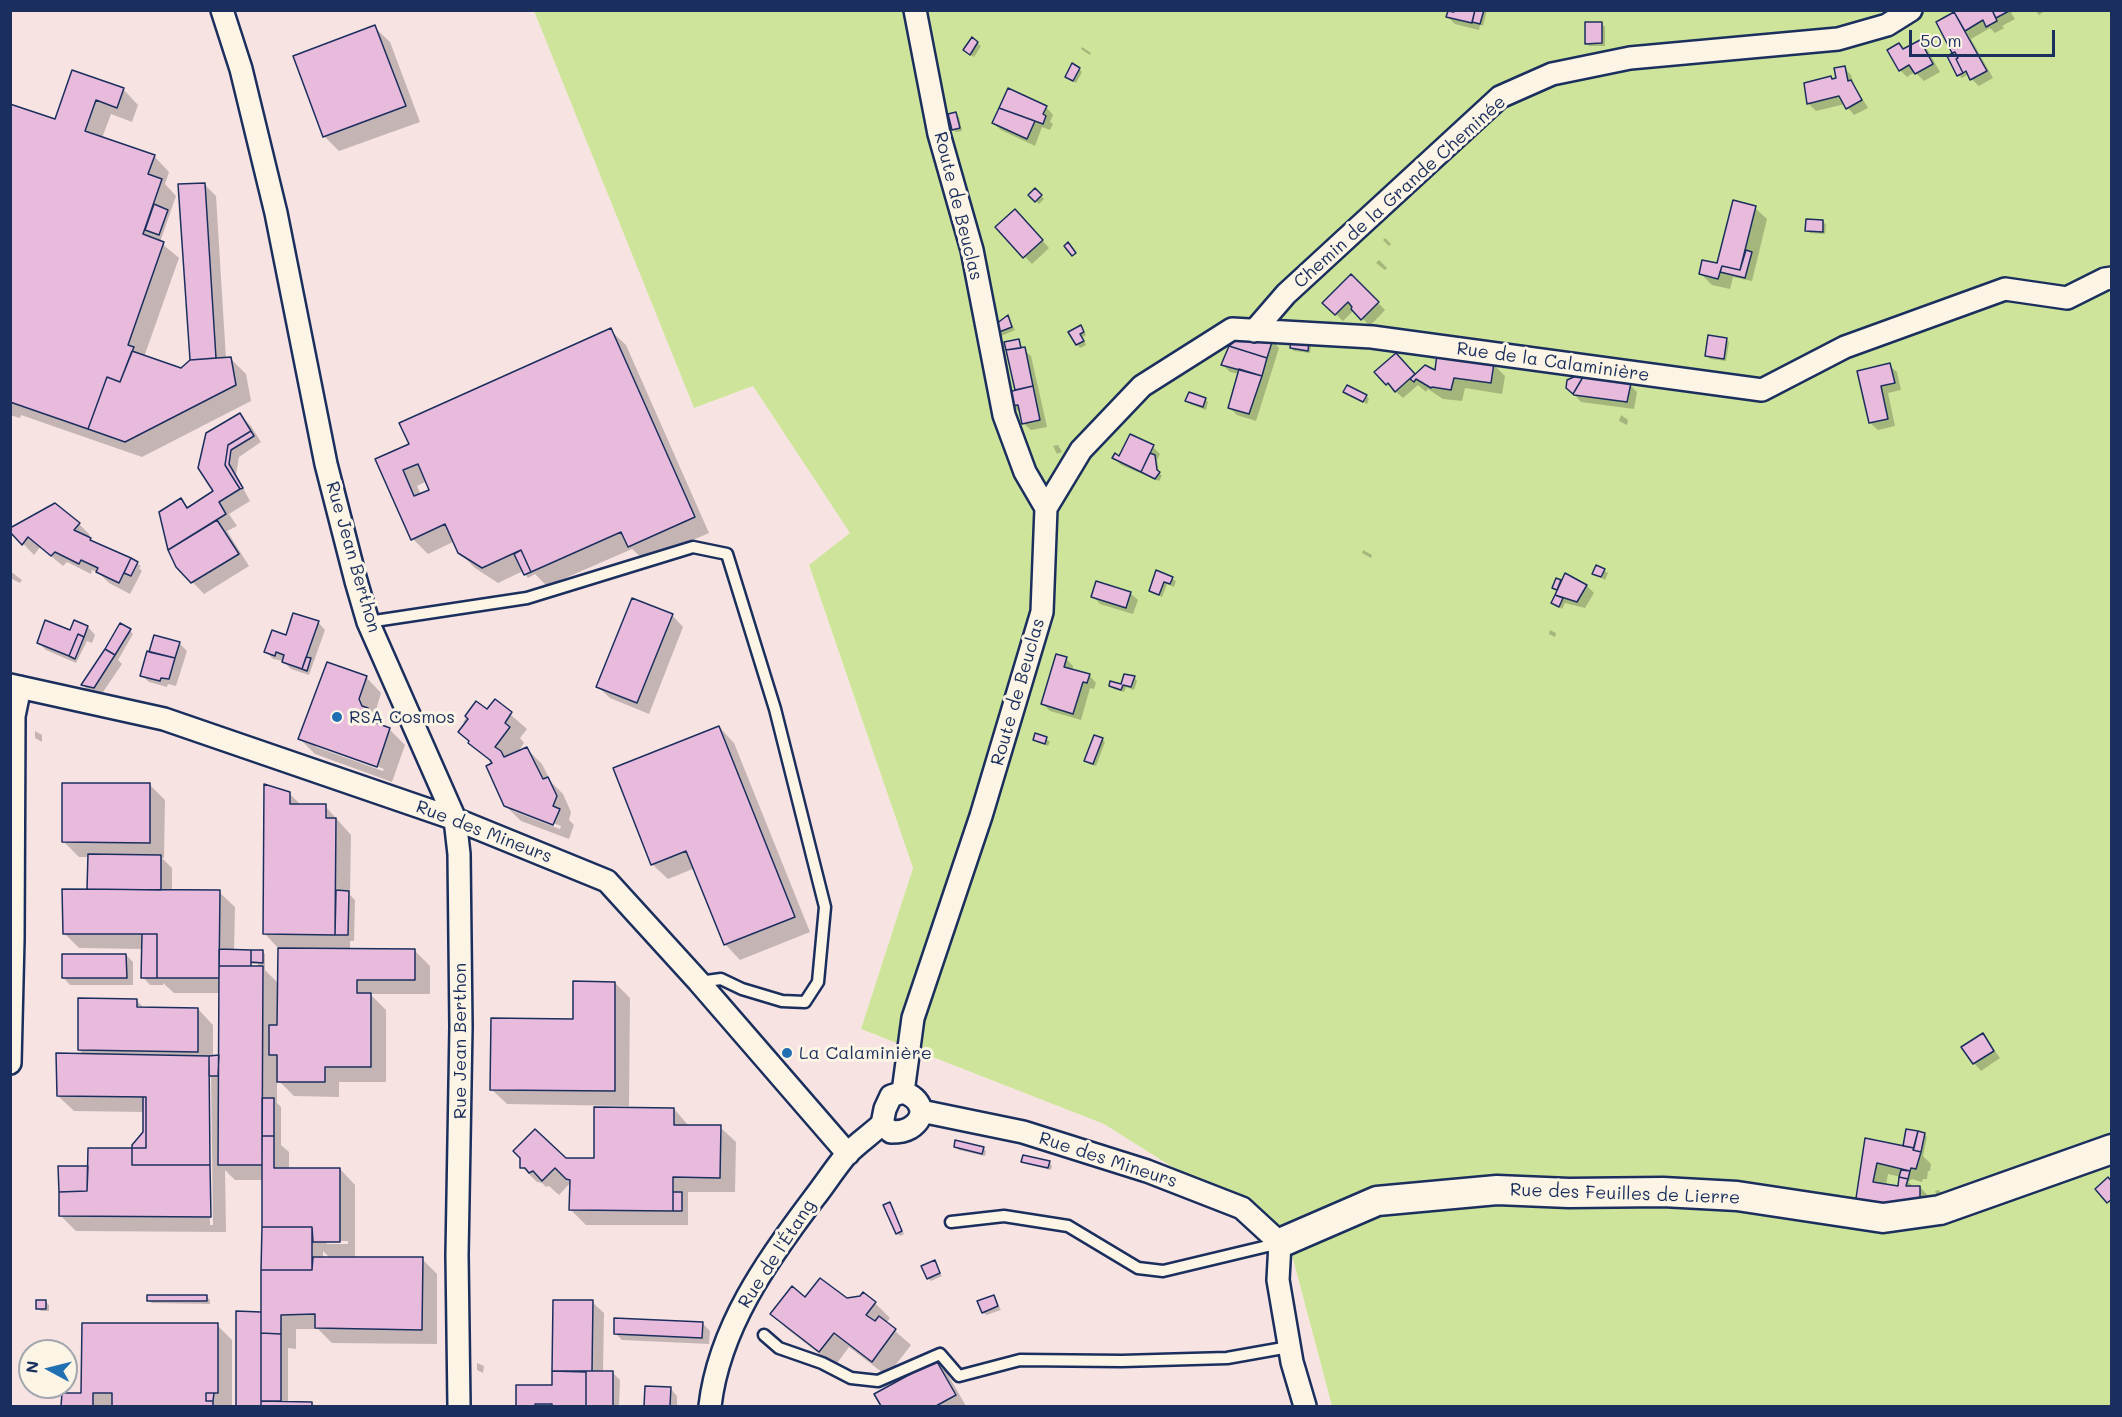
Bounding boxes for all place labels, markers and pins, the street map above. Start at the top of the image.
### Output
place label: RSA Cosmos [349,706,455,728]
marker: RSA Cosmos [330,710,344,724]
place label: La Calaminière [799,1042,932,1064]
marker: La Calaminière [780,1046,794,1060]

